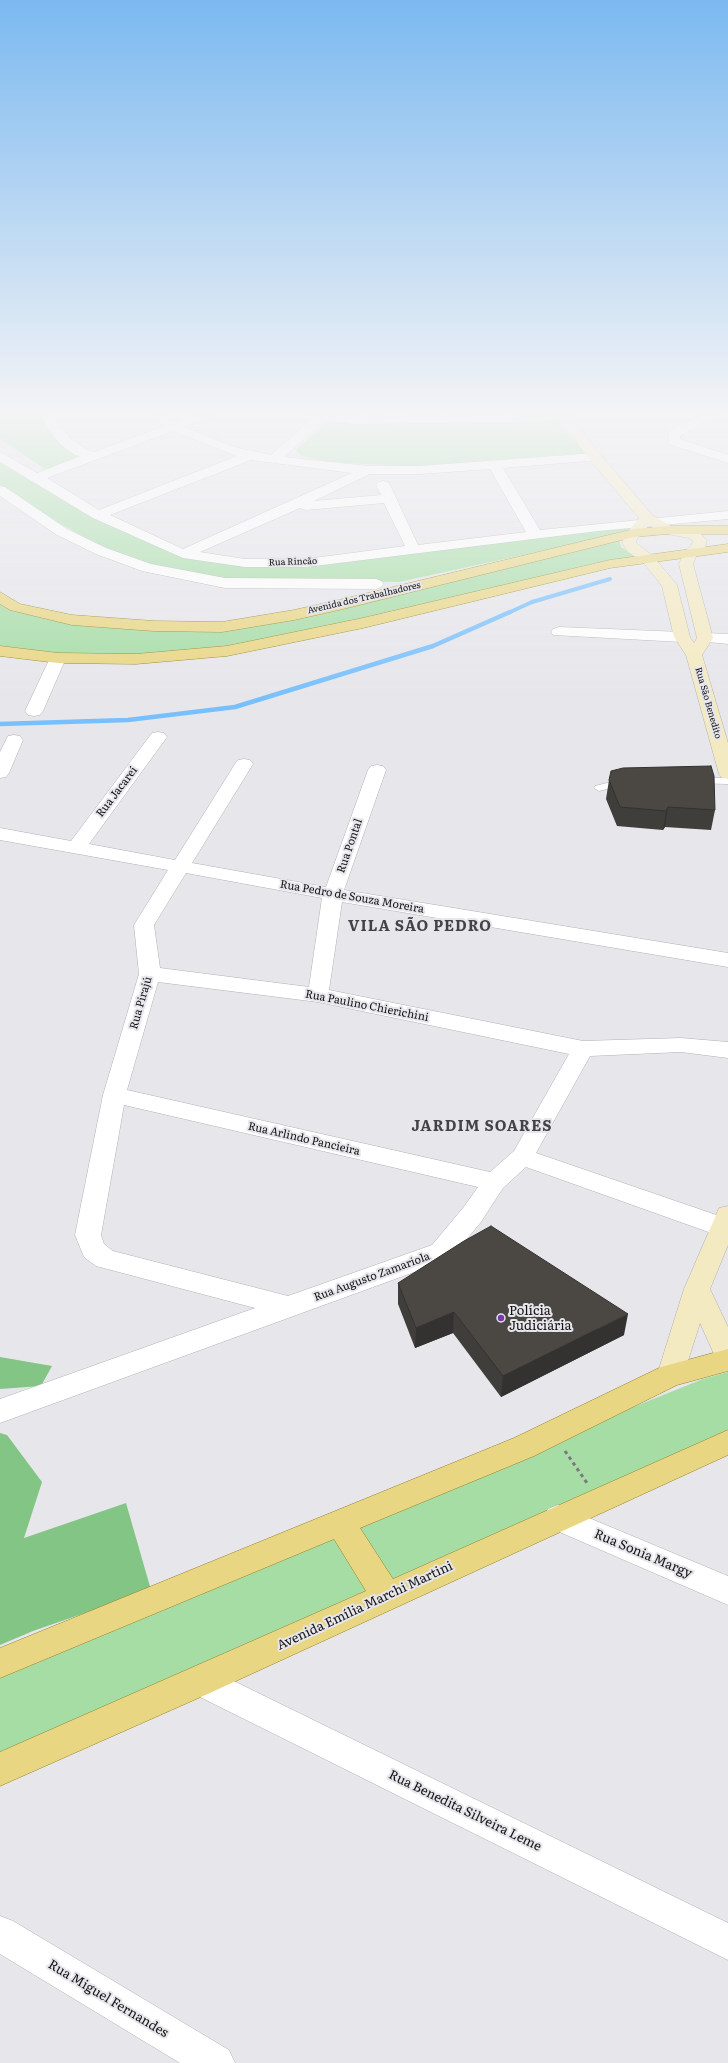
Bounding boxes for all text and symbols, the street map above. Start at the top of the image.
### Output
street label: Rua Rincão [269,556,317,568]
street label: Avenida dos Trabalhadores [306,580,422,616]
street label: Rua São Benedito [693,666,723,740]
street label: Rua Jacareí [94,764,140,820]
street label: Rua Pontal [335,817,365,875]
street label: Rua Pedro de Souza Moreira [279,878,425,916]
district label: VILA SÃO PEDRO [348,918,492,936]
street label: Rua Pirajú [127,975,155,1031]
street label: Rua Paulino Chierichini [304,988,430,1024]
district label: JARDIM SOARES [412,1118,552,1136]
street label: Rua Arlindo Pancieira [247,1120,361,1158]
street label: Rua Augusto Zamariola [312,1250,432,1304]
place label: Polícia Judiciária [509,1303,572,1334]
marker: Polícia Judiciária [496,1313,506,1323]
street label: Rua Sonia Margy [592,1526,694,1582]
street label: Avenida Emília Marchi Martini [275,1558,455,1654]
street label: Rua Benedita Silveira Leme [386,1767,544,1855]
street label: Rua Miguel Fernandes [45,1957,171,2041]

